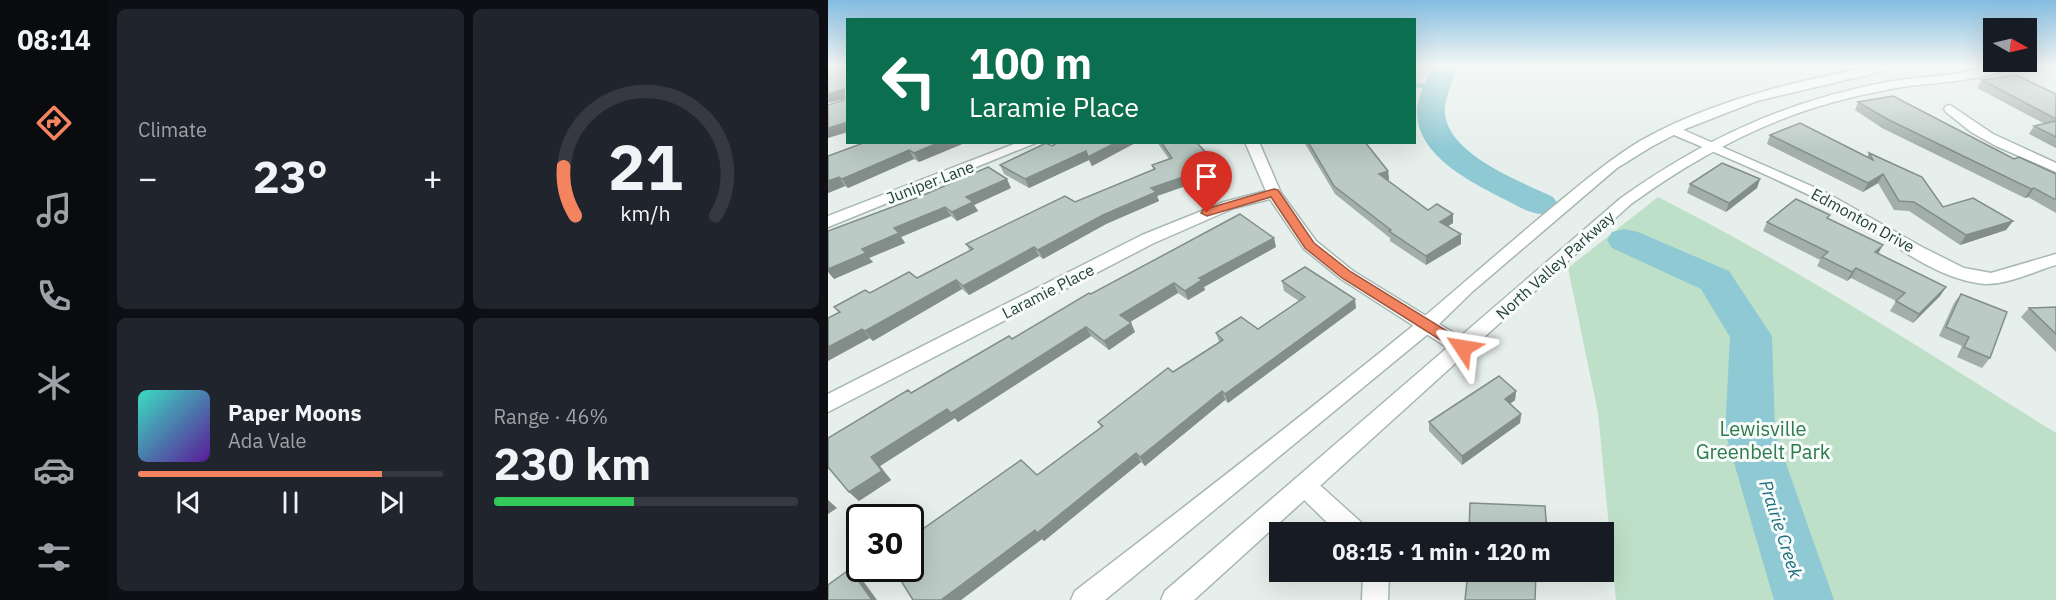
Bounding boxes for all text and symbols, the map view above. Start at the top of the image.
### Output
north arrow [1983,18,2037,72]
map controls [1983,18,2037,72]
text: 08:14 [17,22,91,57]
text: 100 m [969,36,1092,91]
icon: left [870,42,948,120]
text: Laramie Place [969,89,1139,124]
icon: directions [33,102,75,144]
text: Climate [138,116,207,143]
text: 21 [608,126,683,207]
text: 23° [253,147,328,205]
pin [1181,151,1232,213]
text: − [138,156,158,199]
text: + [423,156,443,199]
street label: Juniper Lane [883,156,977,208]
icon: arrive [1190,160,1223,193]
street label: Edmonton Drive [1808,183,1918,257]
icon: music [33,189,75,231]
text: km/h [621,199,671,227]
street label: North Valley Parkway [1492,207,1618,323]
street label: Laramie Place [999,259,1098,323]
icon: phone [33,275,75,317]
position arrow [1431,316,1495,380]
icon: climate [33,362,75,404]
text: Paper Moons [228,398,361,427]
text: Range · 46% [494,403,608,430]
park label: Lewisville Greenbelt Park [1696,415,1831,465]
text: Ada Vale [228,427,307,454]
text: 230 km [494,434,651,492]
icon: car [33,449,75,491]
water label: Prairie Creek [1754,477,1808,582]
icon: previous [172,486,205,519]
icon: pause [274,486,307,519]
icon: next [375,486,408,519]
speed limit sign: 30 [846,504,924,582]
icon: filters [33,536,75,578]
text: 08:15 · 1 min · 120 m [1332,537,1551,566]

